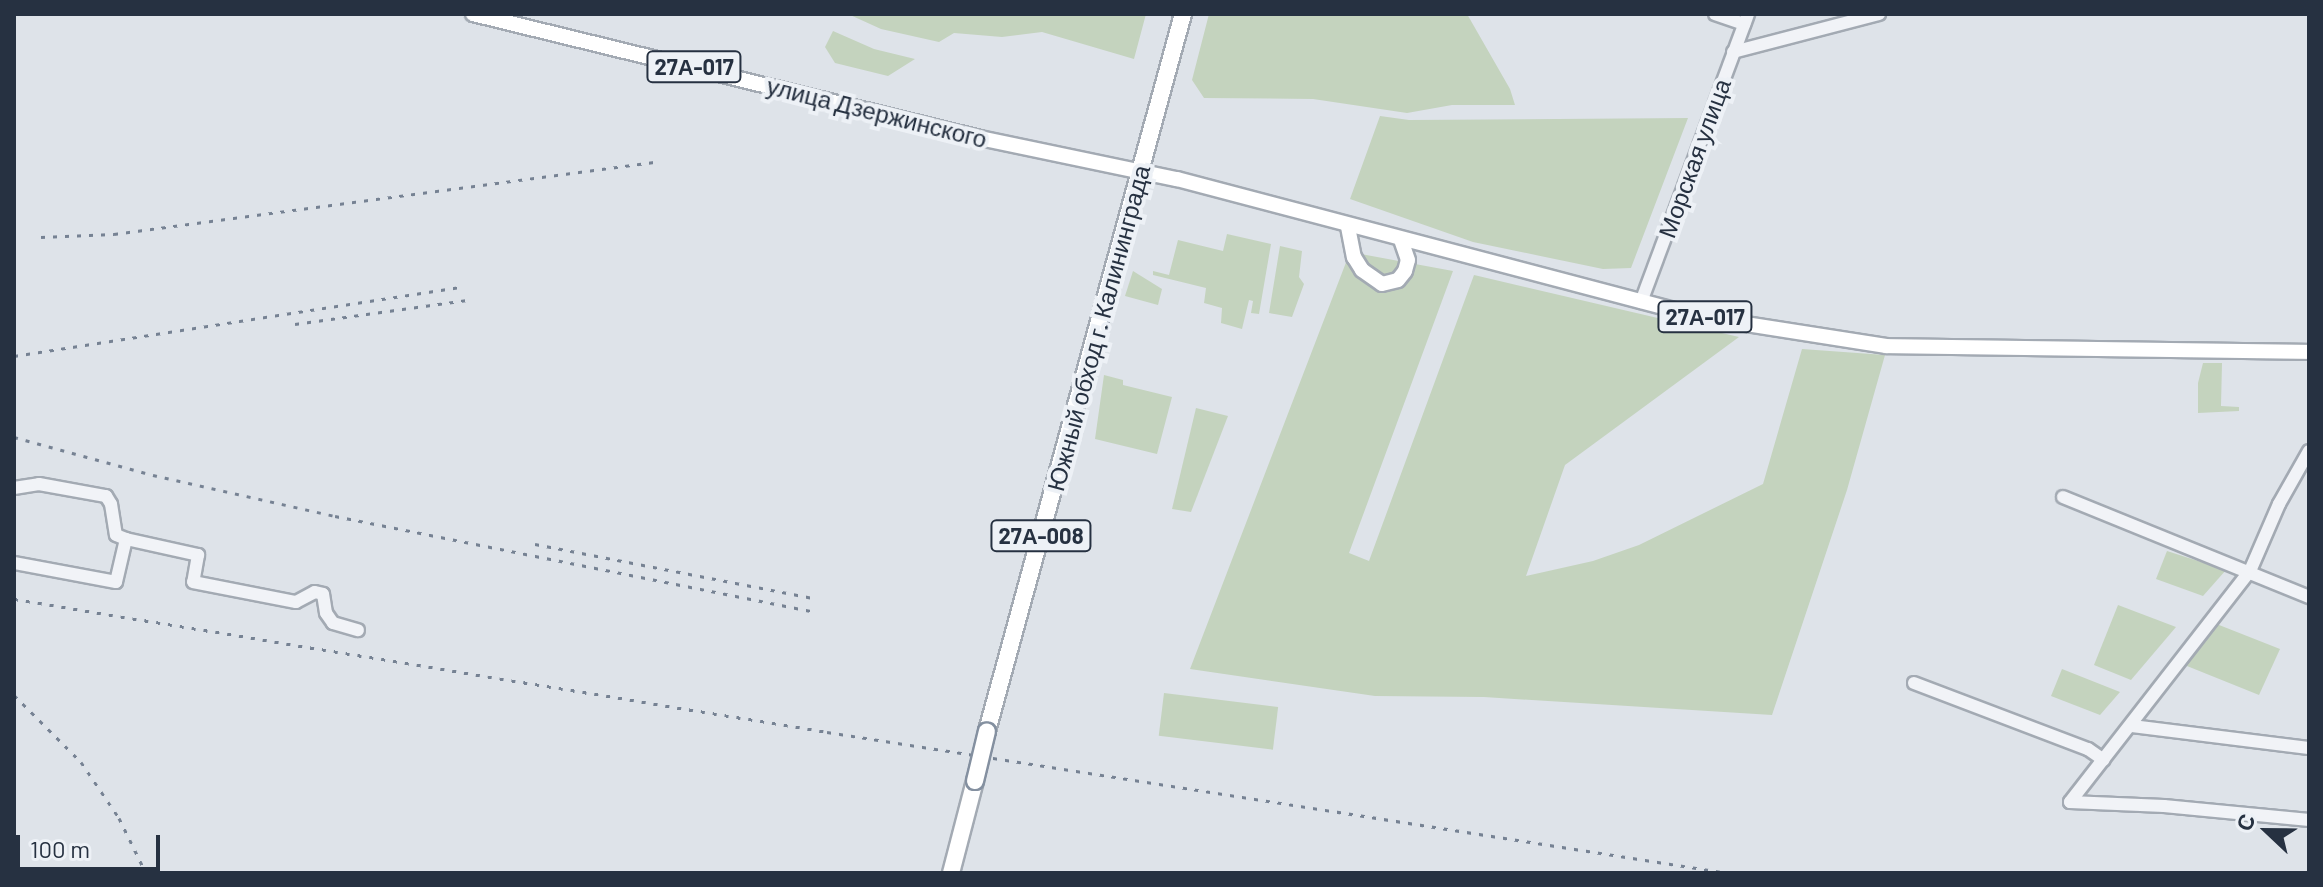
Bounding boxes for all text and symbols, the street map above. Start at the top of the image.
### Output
road number: 27А-017 [646,49,742,85]
street label: улица Дзержинского [764,71,990,153]
street label: Морская улица [1652,75,1736,241]
street label: Южный обход г. Калининграда [1041,162,1155,494]
road number: 27А-017 [1657,299,1753,335]
road number: 27А-008 [989,518,1093,554]
north arrow [2227,791,2307,871]
text: С [2230,810,2260,834]
scale bar [20,819,164,869]
text: 100 m [30,834,90,863]

